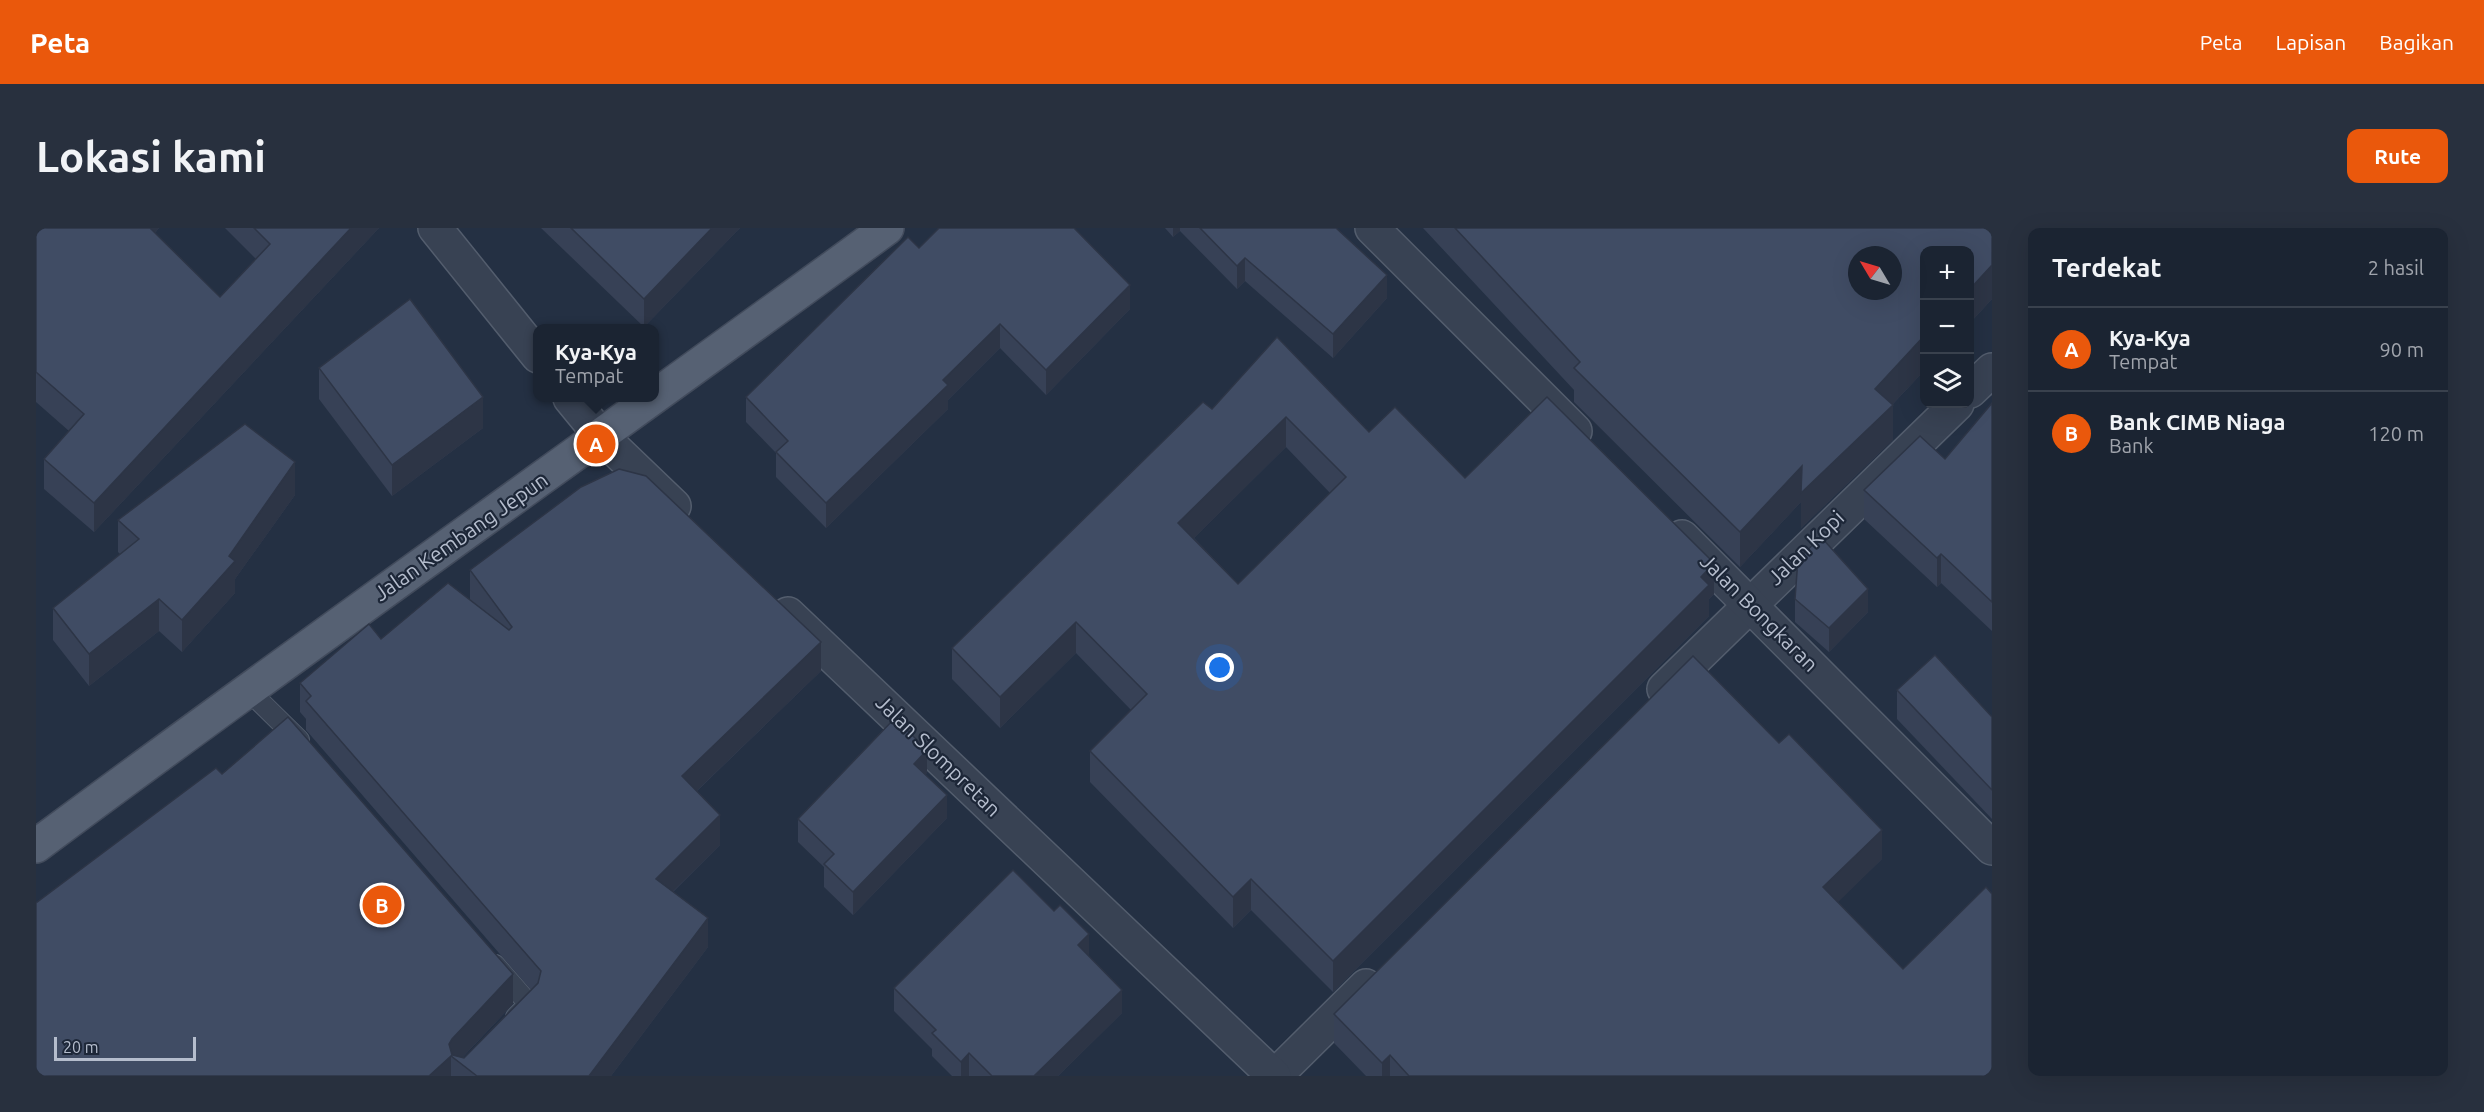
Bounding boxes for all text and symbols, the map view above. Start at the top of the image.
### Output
text: Peta [30,27,90,58]
text: Peta [2200,30,2243,54]
text: Lapisan [2276,30,2346,54]
text: Bagikan [2379,30,2454,54]
button: Rute [2347,129,2448,183]
text: Lokasi kami [36,133,266,180]
north arrow [1848,246,1902,300]
map controls [1920,246,1974,408]
button: + [1920,246,1974,300]
text: Terdekat [2052,253,2162,282]
text: 2 hasil [2368,256,2424,279]
button: − [1920,300,1974,354]
popup [533,324,659,402]
text: Kya-Kya [2109,325,2191,350]
text: A [2064,338,2079,361]
text: 90 m [2380,338,2424,361]
text: Kya-Kya [555,339,637,364]
text: Tempat [2109,350,2177,373]
button: layers [1920,354,1974,408]
text: Tempat [555,364,623,387]
text: Bank CIMB Niaga [2109,409,2285,434]
pin: A [576,422,616,466]
text: B [2065,422,2078,445]
text: 120 m [2368,422,2424,445]
text: Bank [2109,434,2154,457]
street label: Jalan Kembang Jepun [369,467,552,605]
street label: Jalan Kopi [1762,505,1848,589]
street label: Jalan Bongkaran [1696,549,1823,676]
your location [1205,653,1234,682]
street label: Jalan Slompretan [871,690,1006,821]
pin: B [362,882,402,928]
scale bar [54,1034,196,1062]
text: 20 m [63,1038,99,1056]

